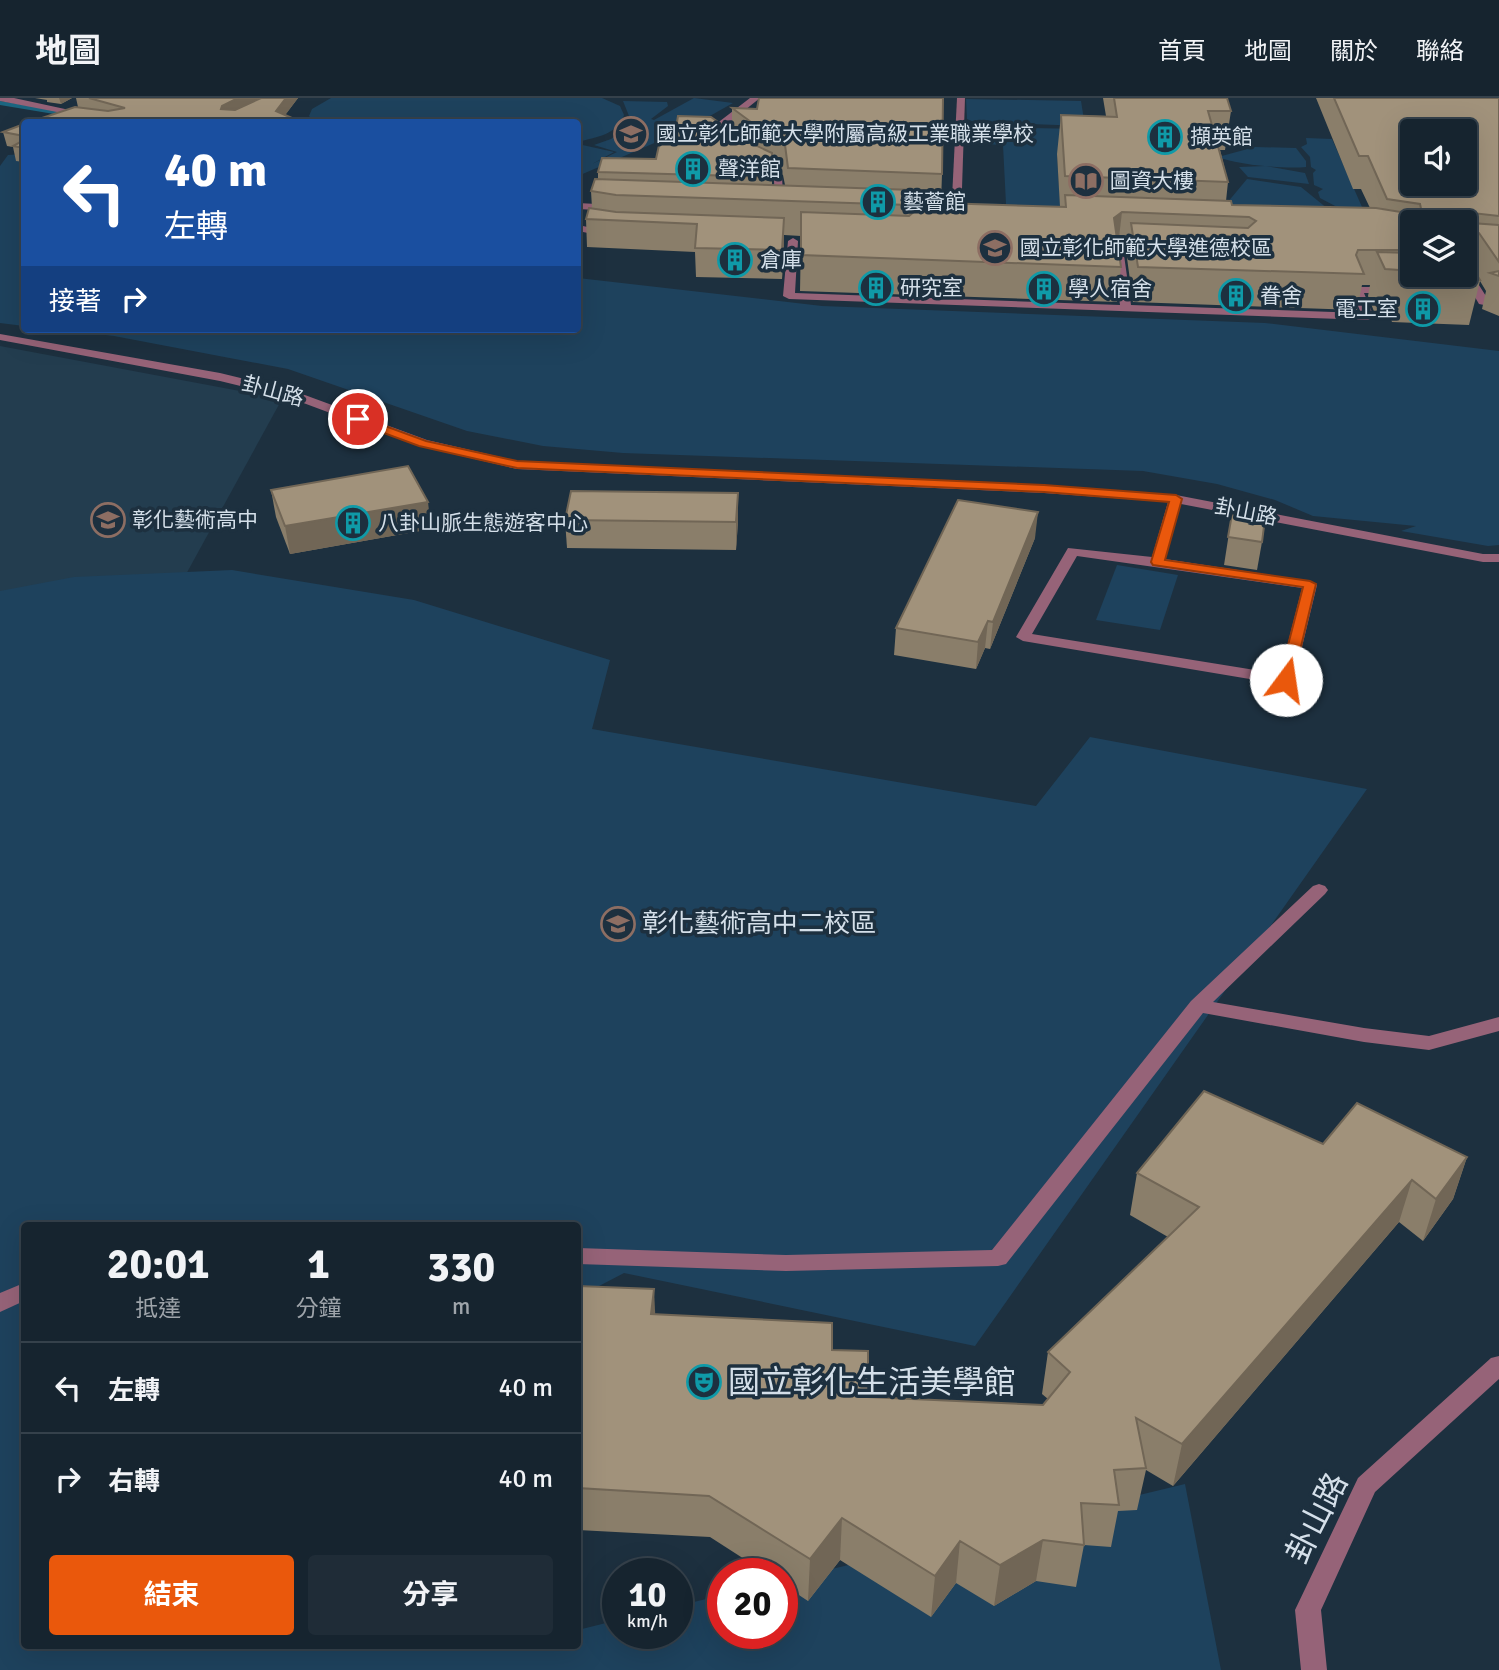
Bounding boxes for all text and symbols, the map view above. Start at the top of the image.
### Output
text: 地圖 [35,31,101,72]
text: 首頁 [1158,36,1206,66]
text: 地圖 [1244,36,1292,66]
text: 關於 [1330,36,1378,66]
text: 聯絡 [1416,36,1464,66]
school or university icon: 國立彰化師範大學附屬高級工業職業學校 [612,115,650,153]
building icon: 擷英館 [1146,118,1184,156]
map controls [1400,119,1477,287]
button: sound [1400,119,1477,196]
place label: 國立彰化師範大學附屬高級工業職業學校 [656,121,1034,147]
place label: 擷英館 [1190,124,1253,150]
text: 40 m [164,140,267,200]
icon: left [49,147,140,238]
building icon: 聲洋館 [674,150,712,188]
place label: 聲洋館 [718,156,781,182]
library icon: 圖資大樓 [1067,162,1105,200]
place label: 圖資大樓 [1110,168,1194,194]
building icon: 藝薈館 [859,183,897,221]
place label: 藝薈館 [903,189,966,215]
text: 左轉 [164,207,228,246]
button: layers [1400,210,1477,287]
school or university icon: 國立彰化師範大學進德校區 [976,229,1014,267]
place label: 國立彰化師範大學進德校區 [1020,235,1272,261]
building icon: 倉庫 [716,241,754,279]
place label: 倉庫 [760,247,802,273]
building icon: 研究室 [857,269,895,307]
building icon: 學人宿舍 [1025,270,1063,308]
place label: 研究室 [900,275,963,301]
place label: 學人宿舍 [1068,276,1152,302]
building icon: 眷舍 [1217,277,1255,315]
icon: right [115,280,153,318]
place label: 眷舍 [1260,283,1302,309]
text: 接著 [49,286,101,318]
building icon: 電工室 [1404,290,1442,328]
place label: 電工室 [1335,296,1398,322]
street label: 卦山路 [239,370,307,412]
pin [328,389,388,449]
icon: arrive [339,400,377,438]
street label: 卦山路 [1213,493,1279,531]
school or university icon: 彰化藝術高中 [89,501,127,539]
building icon: 八卦山脈生態遊客中心 [334,504,372,542]
place label: 彰化藝術高中 [132,507,258,533]
place label: 八卦山脈生態遊客中心 [378,510,588,536]
position arrow [1249,643,1323,717]
school or university icon: 彰化藝術高中二校區 [599,905,637,943]
place label: 彰化藝術高中二校區 [642,908,876,940]
text: 20:01 [107,1239,210,1290]
text: 1 [307,1239,330,1290]
text: 330 [427,1242,495,1293]
text: m [452,1292,470,1321]
text: 抵達 [135,1294,181,1323]
text: 分鐘 [296,1294,342,1323]
theatre icon: 國立彰化生活美學館 [685,1363,723,1401]
place label: 國立彰化生活美學館 [728,1363,1016,1402]
icon: left [49,1369,87,1407]
text: 40 m [498,1372,553,1404]
text: 左轉 [108,1375,160,1407]
icon: right [49,1460,87,1498]
text: 40 m [498,1463,553,1495]
text: 右轉 [108,1466,160,1498]
street label: 卦山路 [1278,1466,1356,1570]
button: 結束 [49,1555,294,1635]
button: 分享 [308,1555,553,1635]
speed limit sign: 20 [707,1558,798,1649]
text: 10 [629,1573,666,1616]
text: km/h [627,1610,668,1632]

